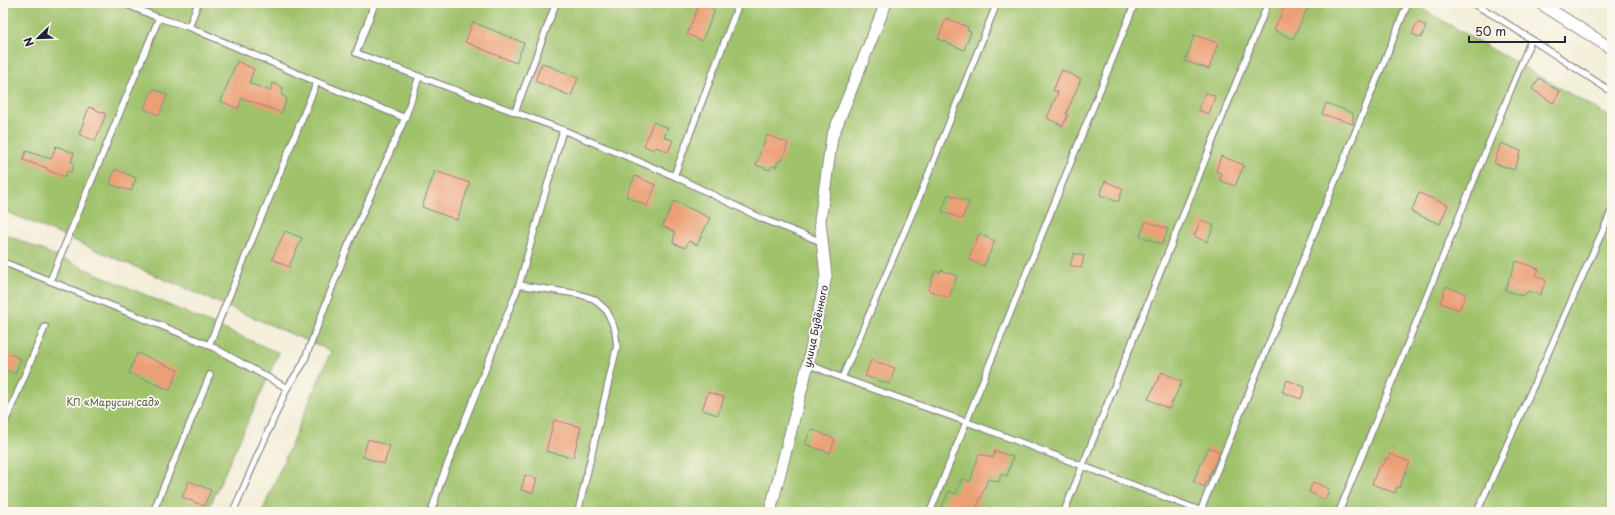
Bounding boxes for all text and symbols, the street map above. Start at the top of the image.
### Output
north arrow [18,18,58,58]
scale bar [1469,18,1565,44]
text: 50 m [1475,22,1506,40]
text: N [19,35,38,49]
street label: улица Будённого [799,283,831,369]
park label: КП «Марусин сад» [66,394,160,410]

